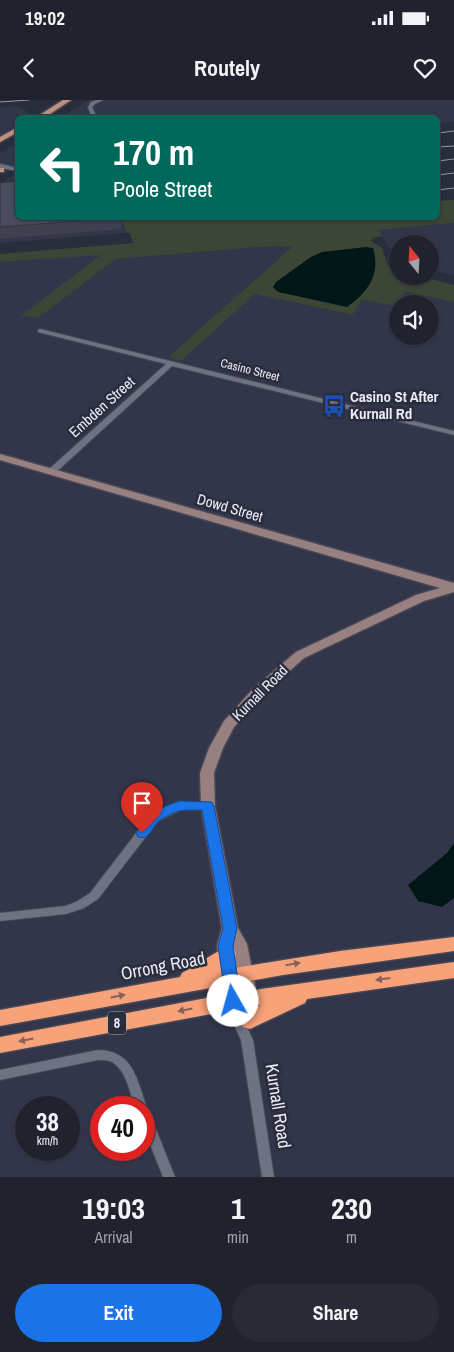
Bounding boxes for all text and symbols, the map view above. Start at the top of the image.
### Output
text: 19:02 [25,5,65,31]
text: Routely [194,53,260,83]
icon: back [15,54,43,82]
icon: heart [411,54,439,82]
text: 170 m [113,129,194,176]
icon: left [30,135,95,200]
text: Poole Street [113,174,212,204]
north arrow [389,235,439,285]
map controls [389,235,439,345]
button: sound [389,295,439,345]
street label: Casino Street [219,355,281,385]
street label: Embden Street [64,371,140,442]
place label: Casino St After Kurnall Rd [350,386,439,424]
bus stop icon: Casino St After Kurnall Rd [321,393,347,419]
street label: Dowd Street [195,488,266,527]
street label: Kurnall Road [227,660,292,725]
pin [121,782,163,833]
icon: arrive [128,789,156,817]
street label: Orrong Road [119,945,207,986]
one-way arrow [286,960,302,968]
position arrow [206,974,258,1026]
one-way arrow [375,975,391,983]
one-way arrow [110,992,126,1000]
one-way arrow [177,1006,193,1014]
road number: 8 [108,1011,126,1034]
one-way arrow [17,1036,33,1044]
street label: Kurnall Road [259,1062,298,1150]
speed limit sign: 40 [90,1096,155,1161]
text: 38 [36,1105,59,1139]
text: km/h [37,1133,58,1149]
text: 19:03 [82,1188,145,1228]
text: 1 [231,1188,245,1228]
text: 230 [331,1188,372,1228]
text: Arrival [95,1226,132,1248]
text: min [227,1226,249,1248]
text: m [346,1226,357,1248]
button: Exit [15,1284,222,1342]
button: Share [232,1284,439,1342]

